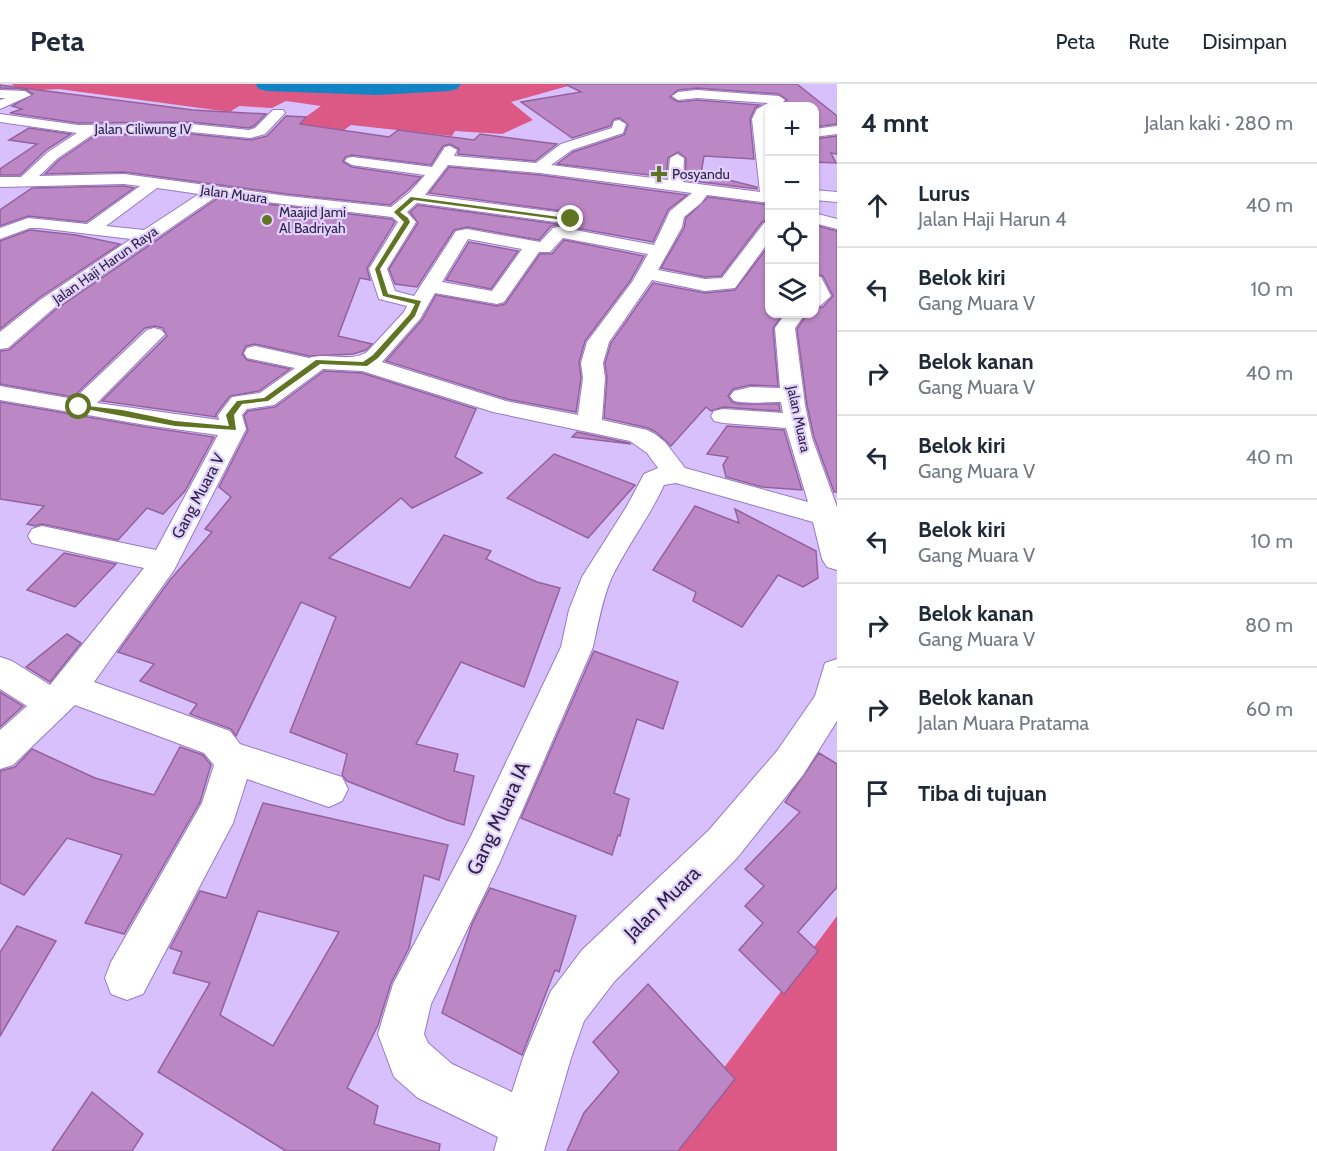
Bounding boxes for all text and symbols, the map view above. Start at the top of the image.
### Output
text: Peta [30,24,84,58]
text: Peta [1056,29,1095,54]
text: Rute [1128,29,1169,54]
text: Disimpan [1202,29,1287,54]
map controls [765,102,819,318]
button: + [765,102,819,156]
text: 4 mnt [861,107,929,139]
text: Jalan kaki · 280 m [1144,111,1293,135]
street label: Jalan Ciliwung IV [94,120,192,138]
button: − [765,156,819,210]
marker: Posyandu [650,165,668,183]
place label: Posyandu [672,165,730,183]
street label: Jalan Muara [198,180,269,208]
text: Lurus [918,180,970,207]
icon: ahead [861,189,894,222]
text: 40 m [1245,193,1293,217]
place label: Maajid Jami Al Badriyah [279,203,346,237]
route end [557,205,583,231]
text: Jalan Haji Harun 4 [918,207,1067,231]
button: locate [765,210,819,264]
marker: Maajid Jami Al Badriyah [260,213,274,227]
street label: Jalan Haji Harun Raya [48,222,161,309]
button: layers [765,264,819,318]
text: Belok kiri [918,264,1005,291]
icon: left [861,273,894,306]
text: 10 m [1250,277,1293,301]
text: Gang Muara V [918,291,1035,315]
text: Belok kanan [918,348,1034,375]
icon: right [861,357,894,390]
text: 40 m [1245,361,1293,385]
text: Gang Muara V [918,375,1035,399]
street label: Jalan Muara [783,383,815,454]
route start [65,393,91,419]
text: Belok kiri [918,432,1005,459]
icon: left [861,441,894,474]
text: 40 m [1245,445,1293,469]
street label: Gang Muara V [168,450,229,542]
text: Gang Muara V [918,459,1035,483]
text: Belok kiri [918,516,1005,543]
icon: left [861,525,894,558]
text: 10 m [1250,529,1293,553]
text: Gang Muara V [918,543,1035,567]
text: Belok kanan [918,600,1034,627]
icon: right [861,609,894,642]
text: 80 m [1245,613,1293,637]
text: Gang Muara V [918,627,1035,651]
text: Belok kanan [918,684,1034,711]
icon: right [861,693,894,726]
text: 60 m [1246,697,1293,721]
text: Jalan Muara Pratama [918,711,1089,735]
street label: Gang Muara IA [461,757,535,879]
icon: arrive [861,777,894,810]
text: Tiba di tujuan [918,780,1047,807]
street label: Jalan Muara [618,861,705,946]

